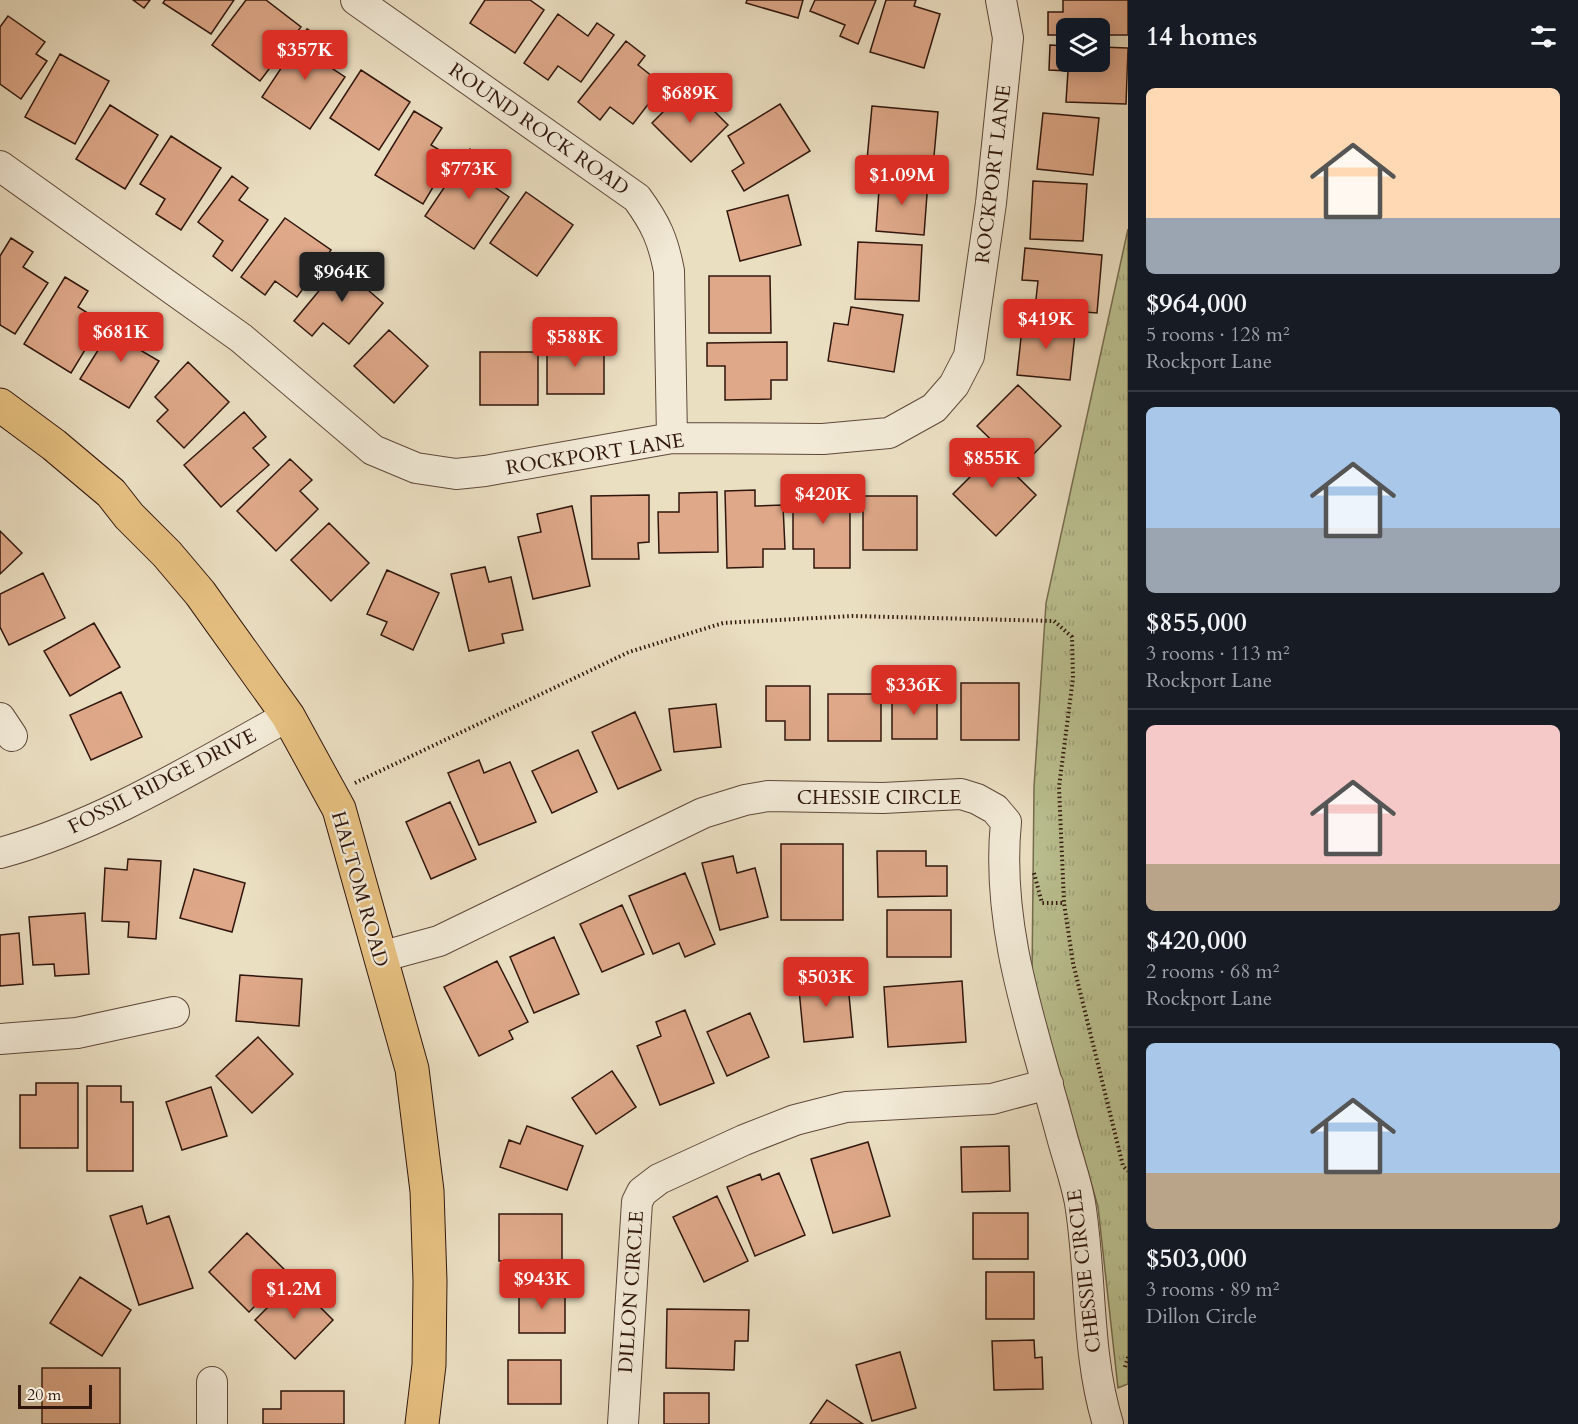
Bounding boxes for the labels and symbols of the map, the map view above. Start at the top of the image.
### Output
pin: $357K [263,30,347,81]
street label: ROUND ROCK ROAD [443,56,635,202]
pin: $689K [648,73,732,124]
street label: ROCKPORT LANE [969,83,1017,265]
pin: $773K [427,149,511,200]
pin: $1.09M [853,155,951,206]
pin: $964K [300,252,384,303]
pin: $419K [1004,299,1088,350]
pin: $681K [79,312,163,363]
pin: $588K [533,317,617,368]
street label: ROCKPORT LANE [504,427,686,481]
pin: $855K [950,438,1034,489]
pin: $420K [781,474,865,525]
pin: $336K [872,665,956,716]
street label: FOSSIL RIDGE DRIVE [63,722,261,840]
street label: CHESSIE CIRCLE [797,784,961,811]
street label: HALTOM ROAD [325,808,395,970]
pin: $503K [784,957,868,1008]
street label: CHESSIE CIRCLE [1061,1188,1107,1354]
street label: DILLON CIRCLE [612,1210,650,1374]
pin: $943K [500,1259,584,1310]
pin: $1.2M [252,1269,336,1320]
scale bar [18,1382,92,1410]

